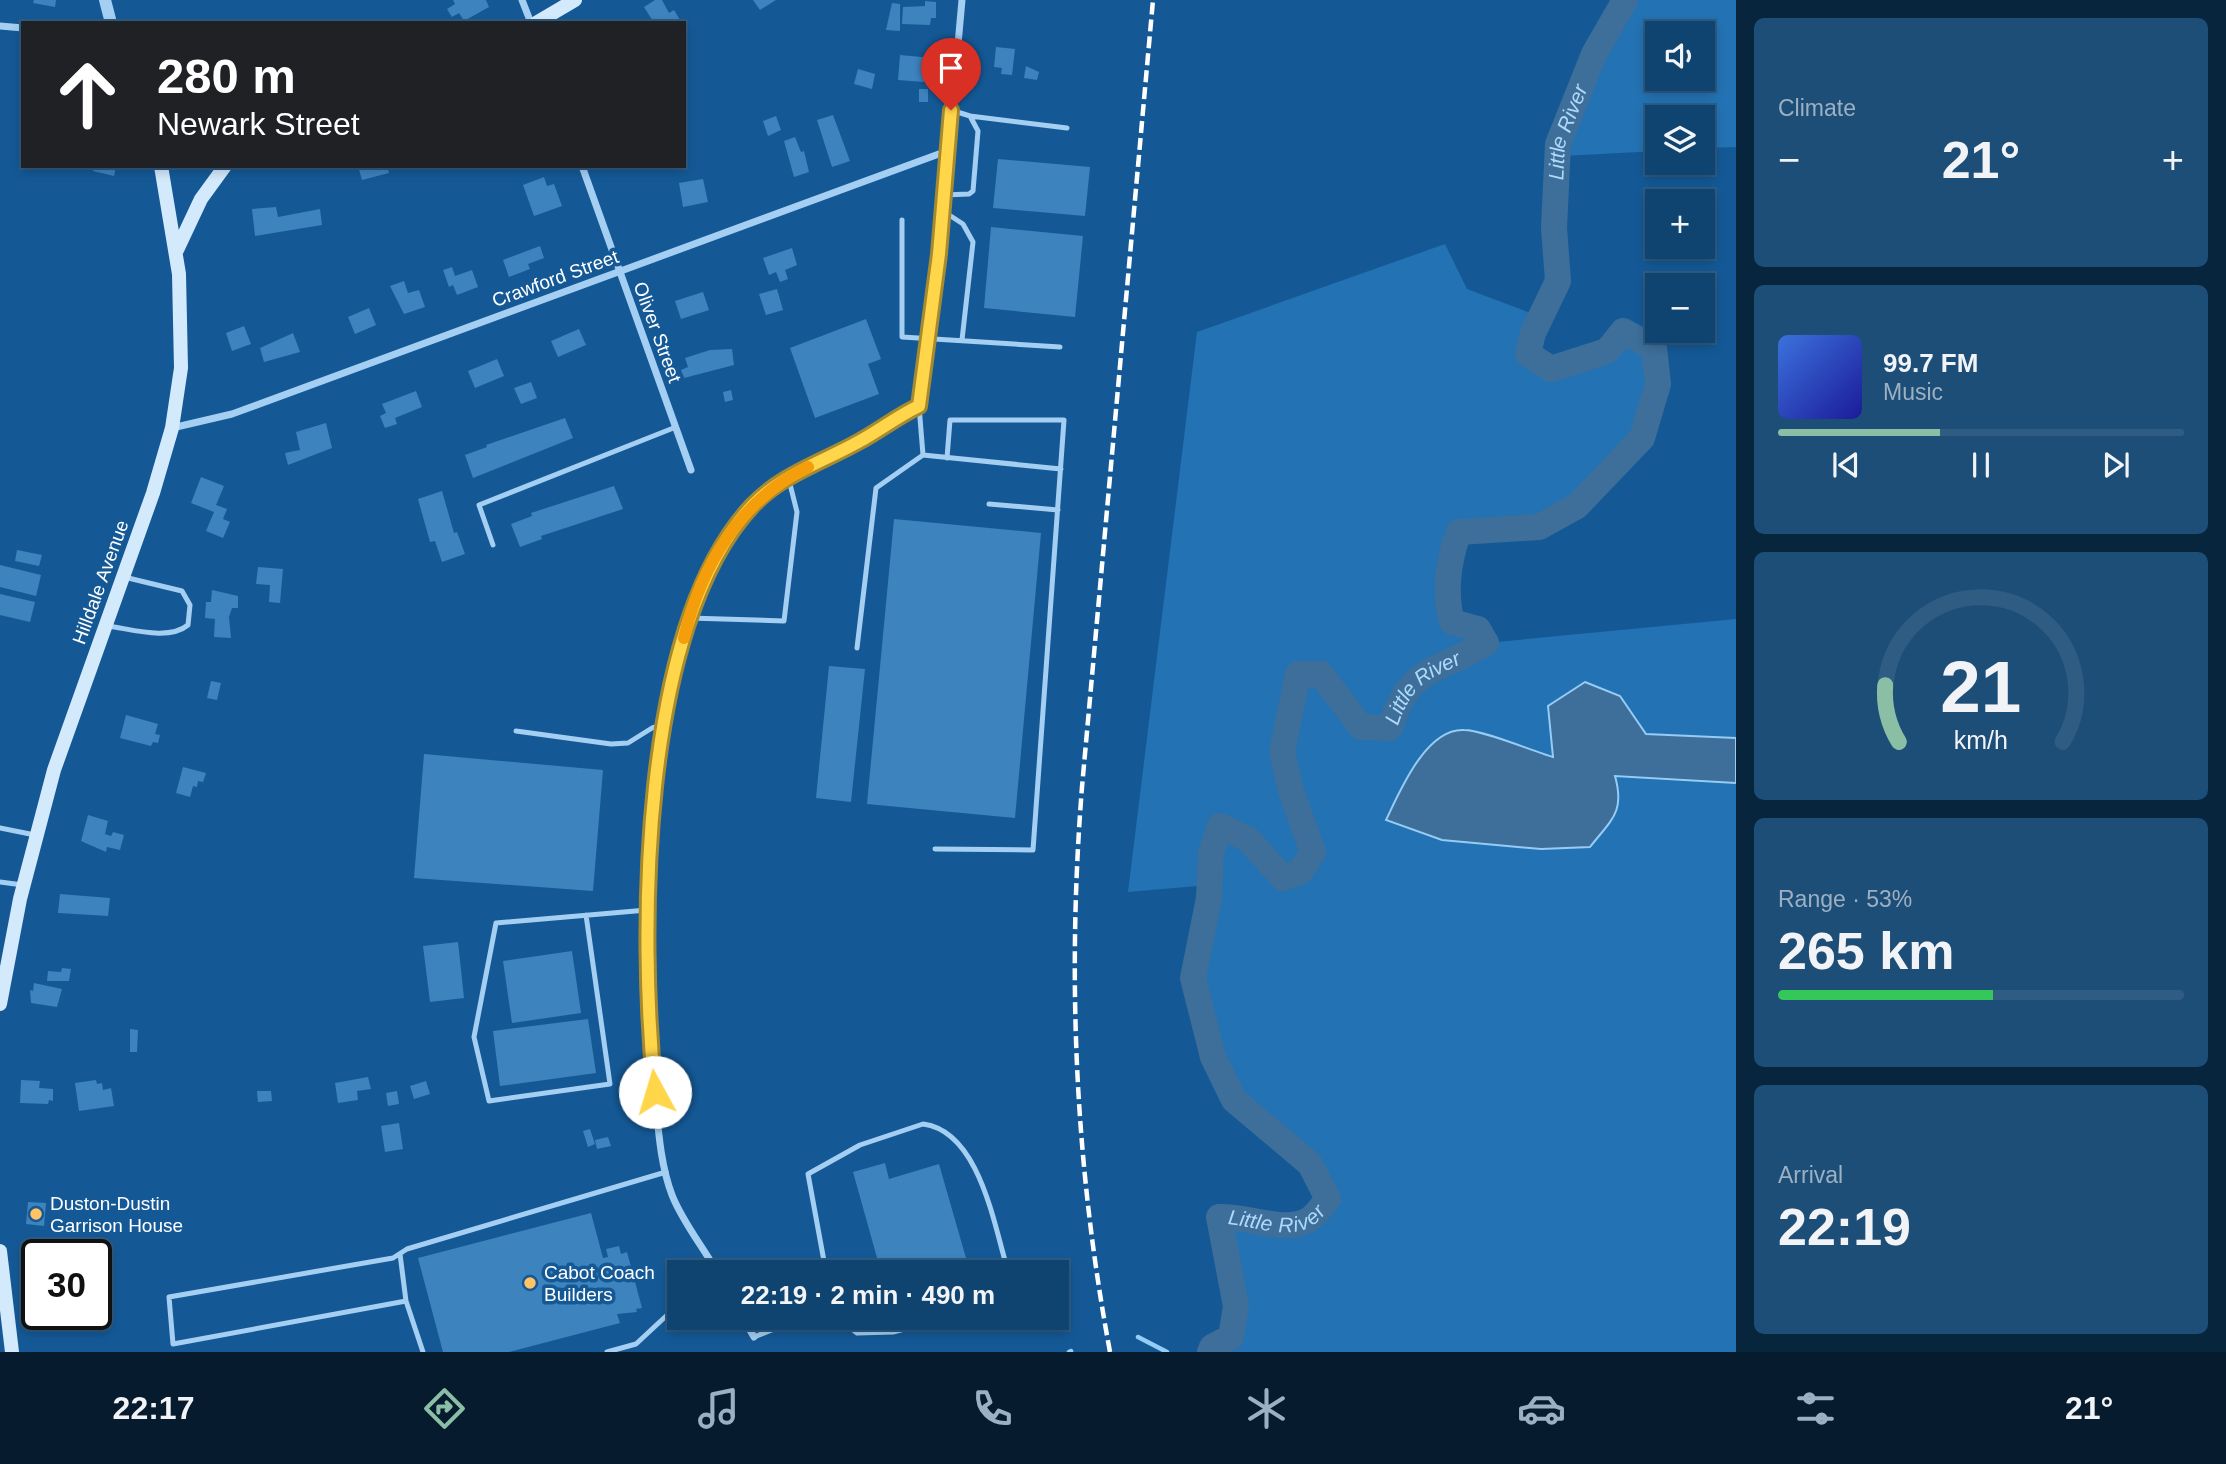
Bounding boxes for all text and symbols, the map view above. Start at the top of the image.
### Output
map controls [1645,21,1715,343]
button: sound [1645,21,1715,91]
pin [921,38,981,110]
icon: ahead [42,49,133,140]
text: 280 m [157,49,296,103]
icon: arrive [932,49,970,87]
water label: Little River [1544,80,1592,181]
text: Climate [1778,95,1856,121]
button: layers [1645,105,1715,175]
text: Newark Street [157,106,360,142]
text: 21° [1942,131,2020,189]
text: − [1778,139,1800,181]
text: + [2162,139,2184,181]
button: + [1645,189,1715,259]
street label: Crawford Street [489,246,622,311]
button: − [1645,273,1715,343]
street label: Oliver Street [630,279,686,386]
text: 99.7 FM [1883,348,1978,378]
text: Music [1883,379,1943,405]
icon: previous [1827,446,1865,484]
icon: pause [1962,446,2000,484]
icon: next [2097,446,2135,484]
street label: Hilldale Avenue [68,517,133,647]
water label: Little River [1380,646,1465,727]
text: 21 [1941,646,2021,727]
text: km/h [1954,726,2008,754]
text: Range · 53% [1778,886,1912,912]
text: 265 km [1778,922,1954,980]
position arrow [618,1055,692,1129]
text: Arrival [1778,1162,1843,1188]
place label: Duston-Dustin Garrison House [50,1193,183,1236]
text: 22:19 [1778,1198,1911,1256]
water label: Little River [1227,1199,1330,1236]
marker: Duston-Dustin Garrison House [28,1206,44,1222]
speed limit sign: 30 [21,1239,112,1330]
place label: Cabot Coach Builders [544,1262,655,1305]
marker: Cabot Coach Builders [522,1275,538,1291]
text: 22:19 · 2 min · 490 m [741,1280,995,1310]
icon: directions [420,1384,469,1433]
icon: music [694,1384,743,1433]
icon: phone [968,1384,1017,1433]
icon: climate [1242,1384,1291,1433]
icon: car [1517,1384,1566,1433]
icon: filters [1791,1384,1840,1433]
text: 22:17 [113,1390,194,1426]
text: 21° [2065,1390,2113,1426]

